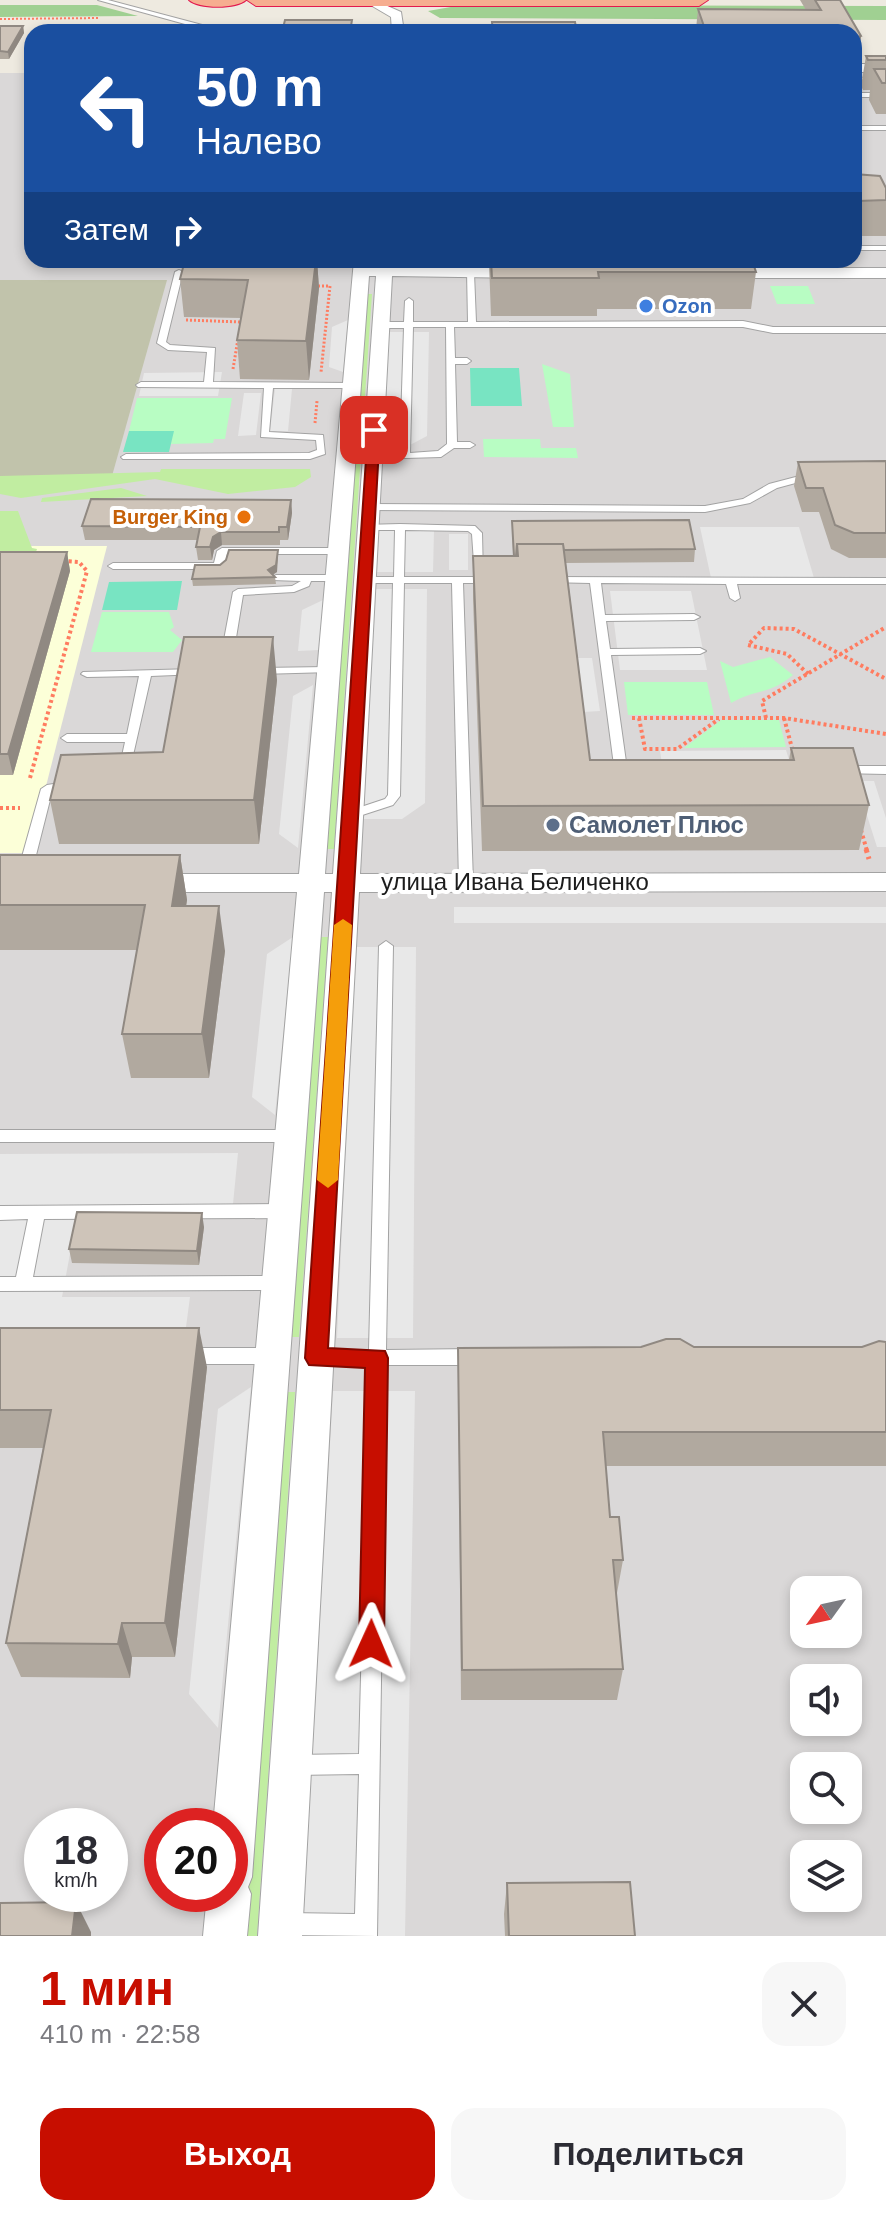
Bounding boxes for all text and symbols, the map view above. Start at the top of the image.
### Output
text: 50 m [196,55,324,118]
icon: left [64,56,168,160]
text: Налево [196,121,322,162]
icon: right [165,208,209,252]
text: Затем [64,213,149,246]
place label: Ozon [662,295,712,317]
marker: Ozon [637,297,655,315]
pin [340,396,408,464]
icon: arrive [352,408,396,452]
place label: Burger King [112,506,228,528]
marker: Burger King [235,508,253,526]
place label: Самолет Плюс [569,811,744,838]
marker: Самолет Плюс [544,816,562,834]
street label: улица Ивана Беличенко [381,868,649,895]
north arrow [790,1576,862,1648]
map controls [790,1576,862,1912]
position arrow [329,1602,413,1686]
button: sound [790,1664,862,1736]
button: search [790,1752,862,1824]
speed limit sign: 20 [144,1808,248,1912]
text: 18 [54,1828,98,1872]
button: layers [790,1840,862,1912]
text: km/h [54,1869,98,1891]
text: 1 мин [40,1962,174,2015]
button: close [762,1962,846,2046]
text: 410 m · 22:58 [40,2019,200,2049]
button: Выход [40,2108,435,2200]
button: Поделиться [451,2108,846,2200]

